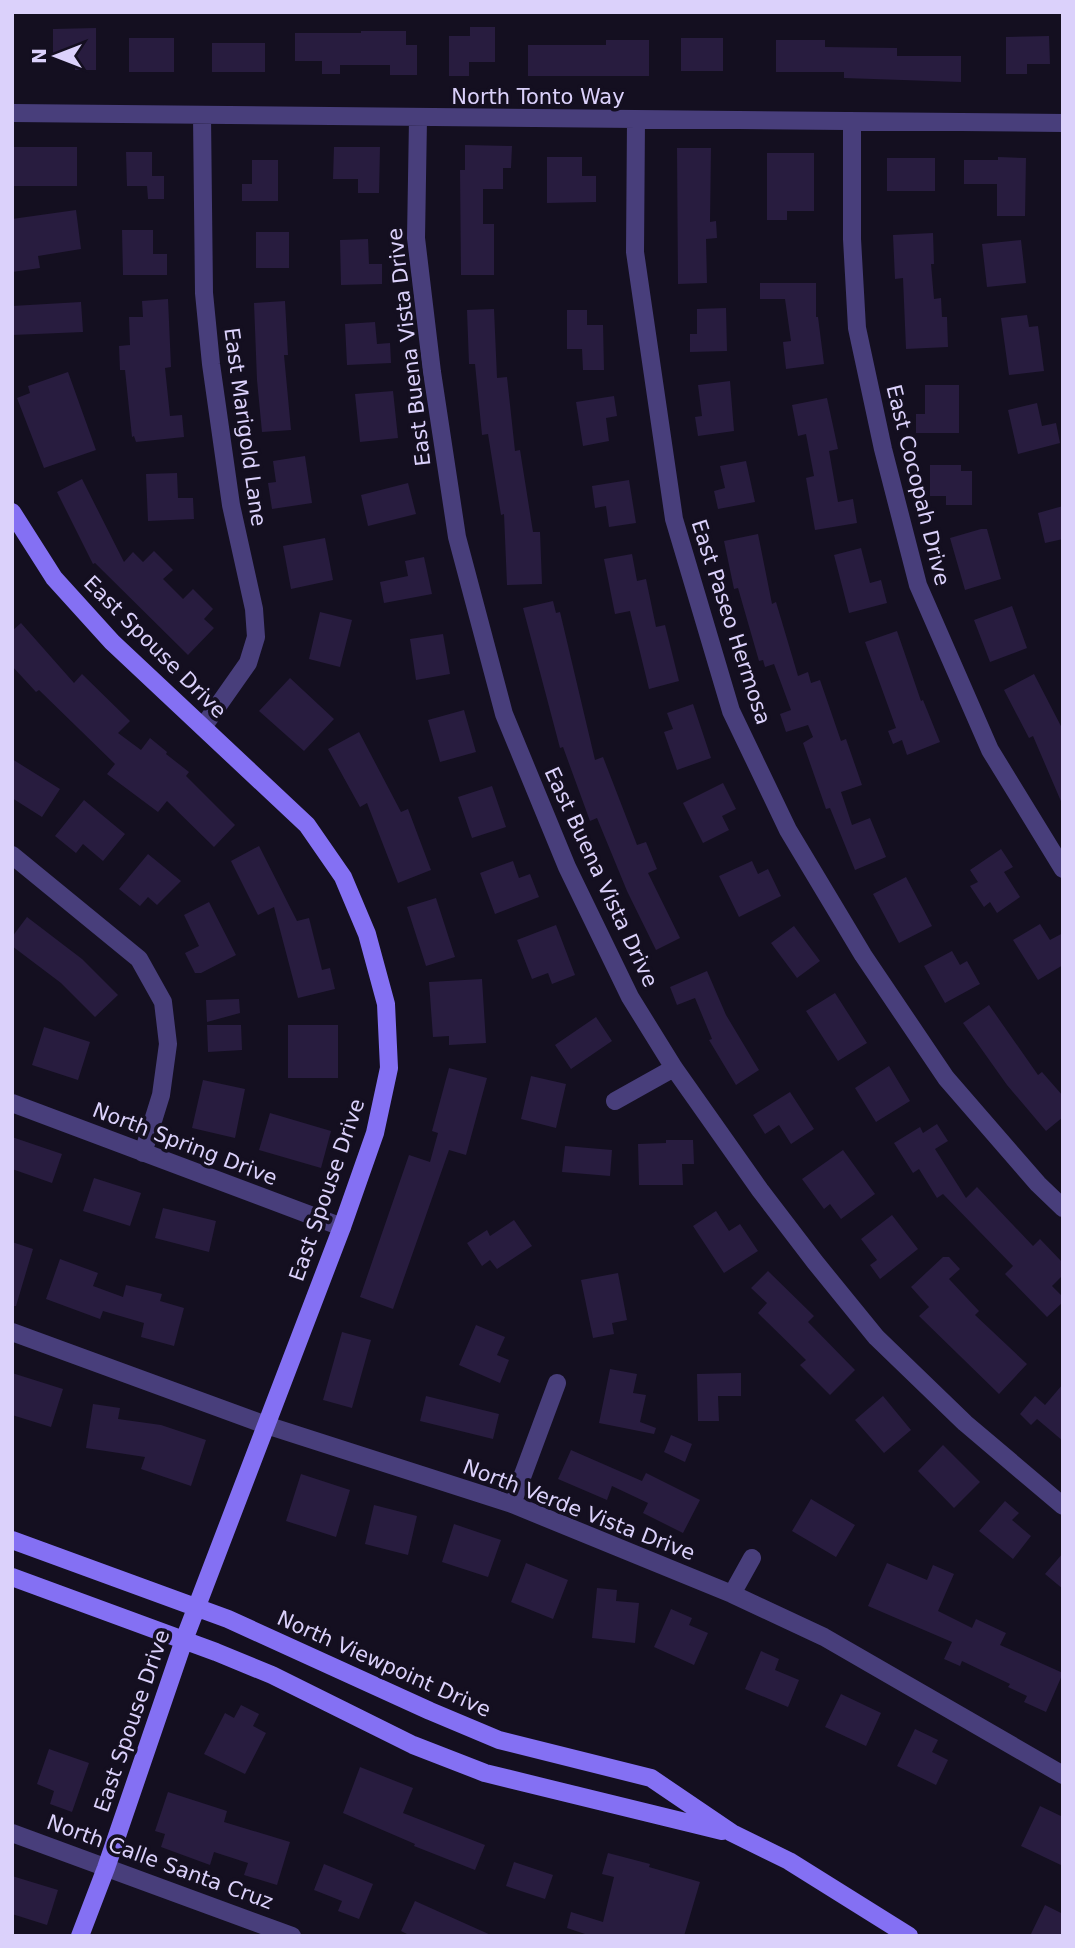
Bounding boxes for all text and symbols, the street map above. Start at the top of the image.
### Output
north arrow [21,21,91,91]
text: N [28,48,50,64]
street label: North Tonto Way [451,85,625,109]
street label: East Buena Vista Drive [382,226,436,468]
street label: East Marigold Lane [219,326,271,528]
street label: East Cocopah Drive [881,382,955,588]
street label: East Paseo Hermosa [687,516,775,728]
street label: East Spouse Drive [79,571,231,723]
street label: East Buena Vista Drive [539,763,663,991]
street label: East Spouse Drive [285,1096,369,1284]
street label: North Spring Drive [89,1098,281,1190]
street label: North Verde Vista Drive [460,1455,698,1565]
street label: North Viewpoint Drive [273,1606,495,1722]
street label: East Spouse Drive [90,1627,174,1815]
street label: North Calle Santa Cruz [44,1810,276,1914]

